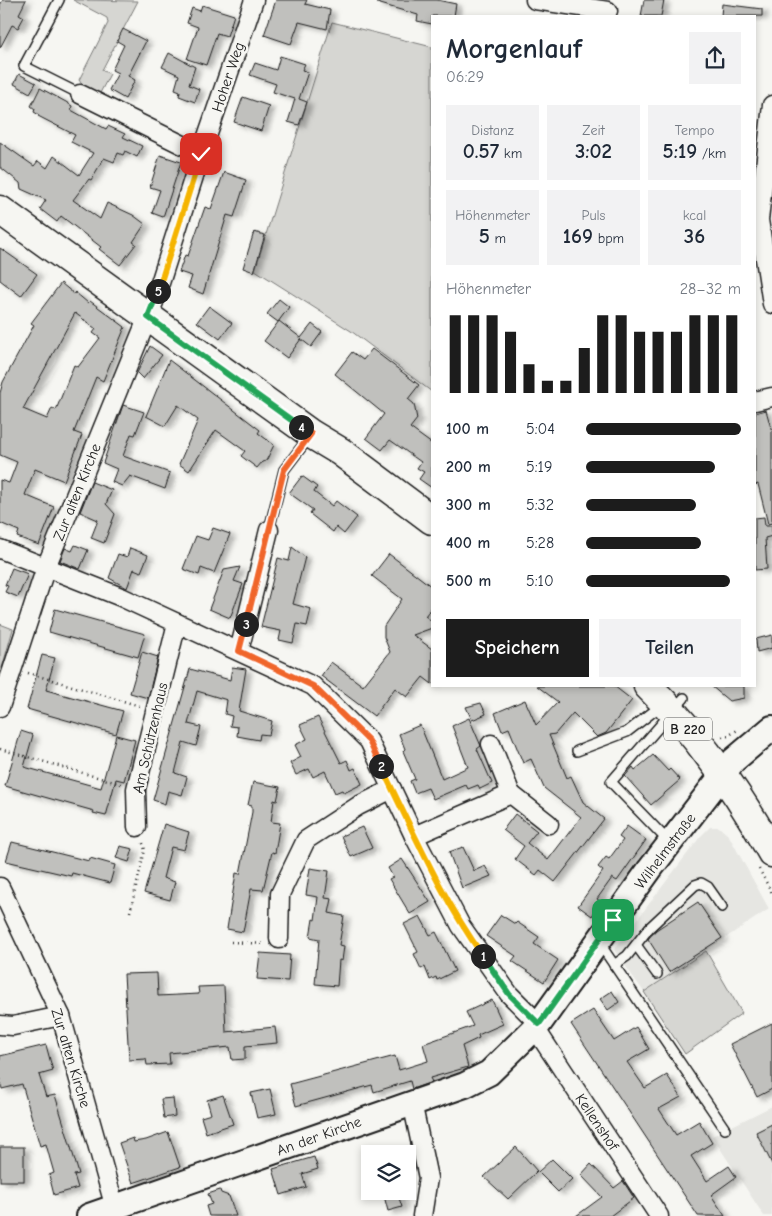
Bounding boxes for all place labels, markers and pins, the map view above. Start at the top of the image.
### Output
pin [180,133,222,175]
pin: 5 [146,278,170,304]
pin: 4 [288,414,314,440]
pin: 3 [234,612,258,636]
pin: 2 [368,754,394,778]
pin [592,899,634,941]
pin: 1 [470,944,496,968]

